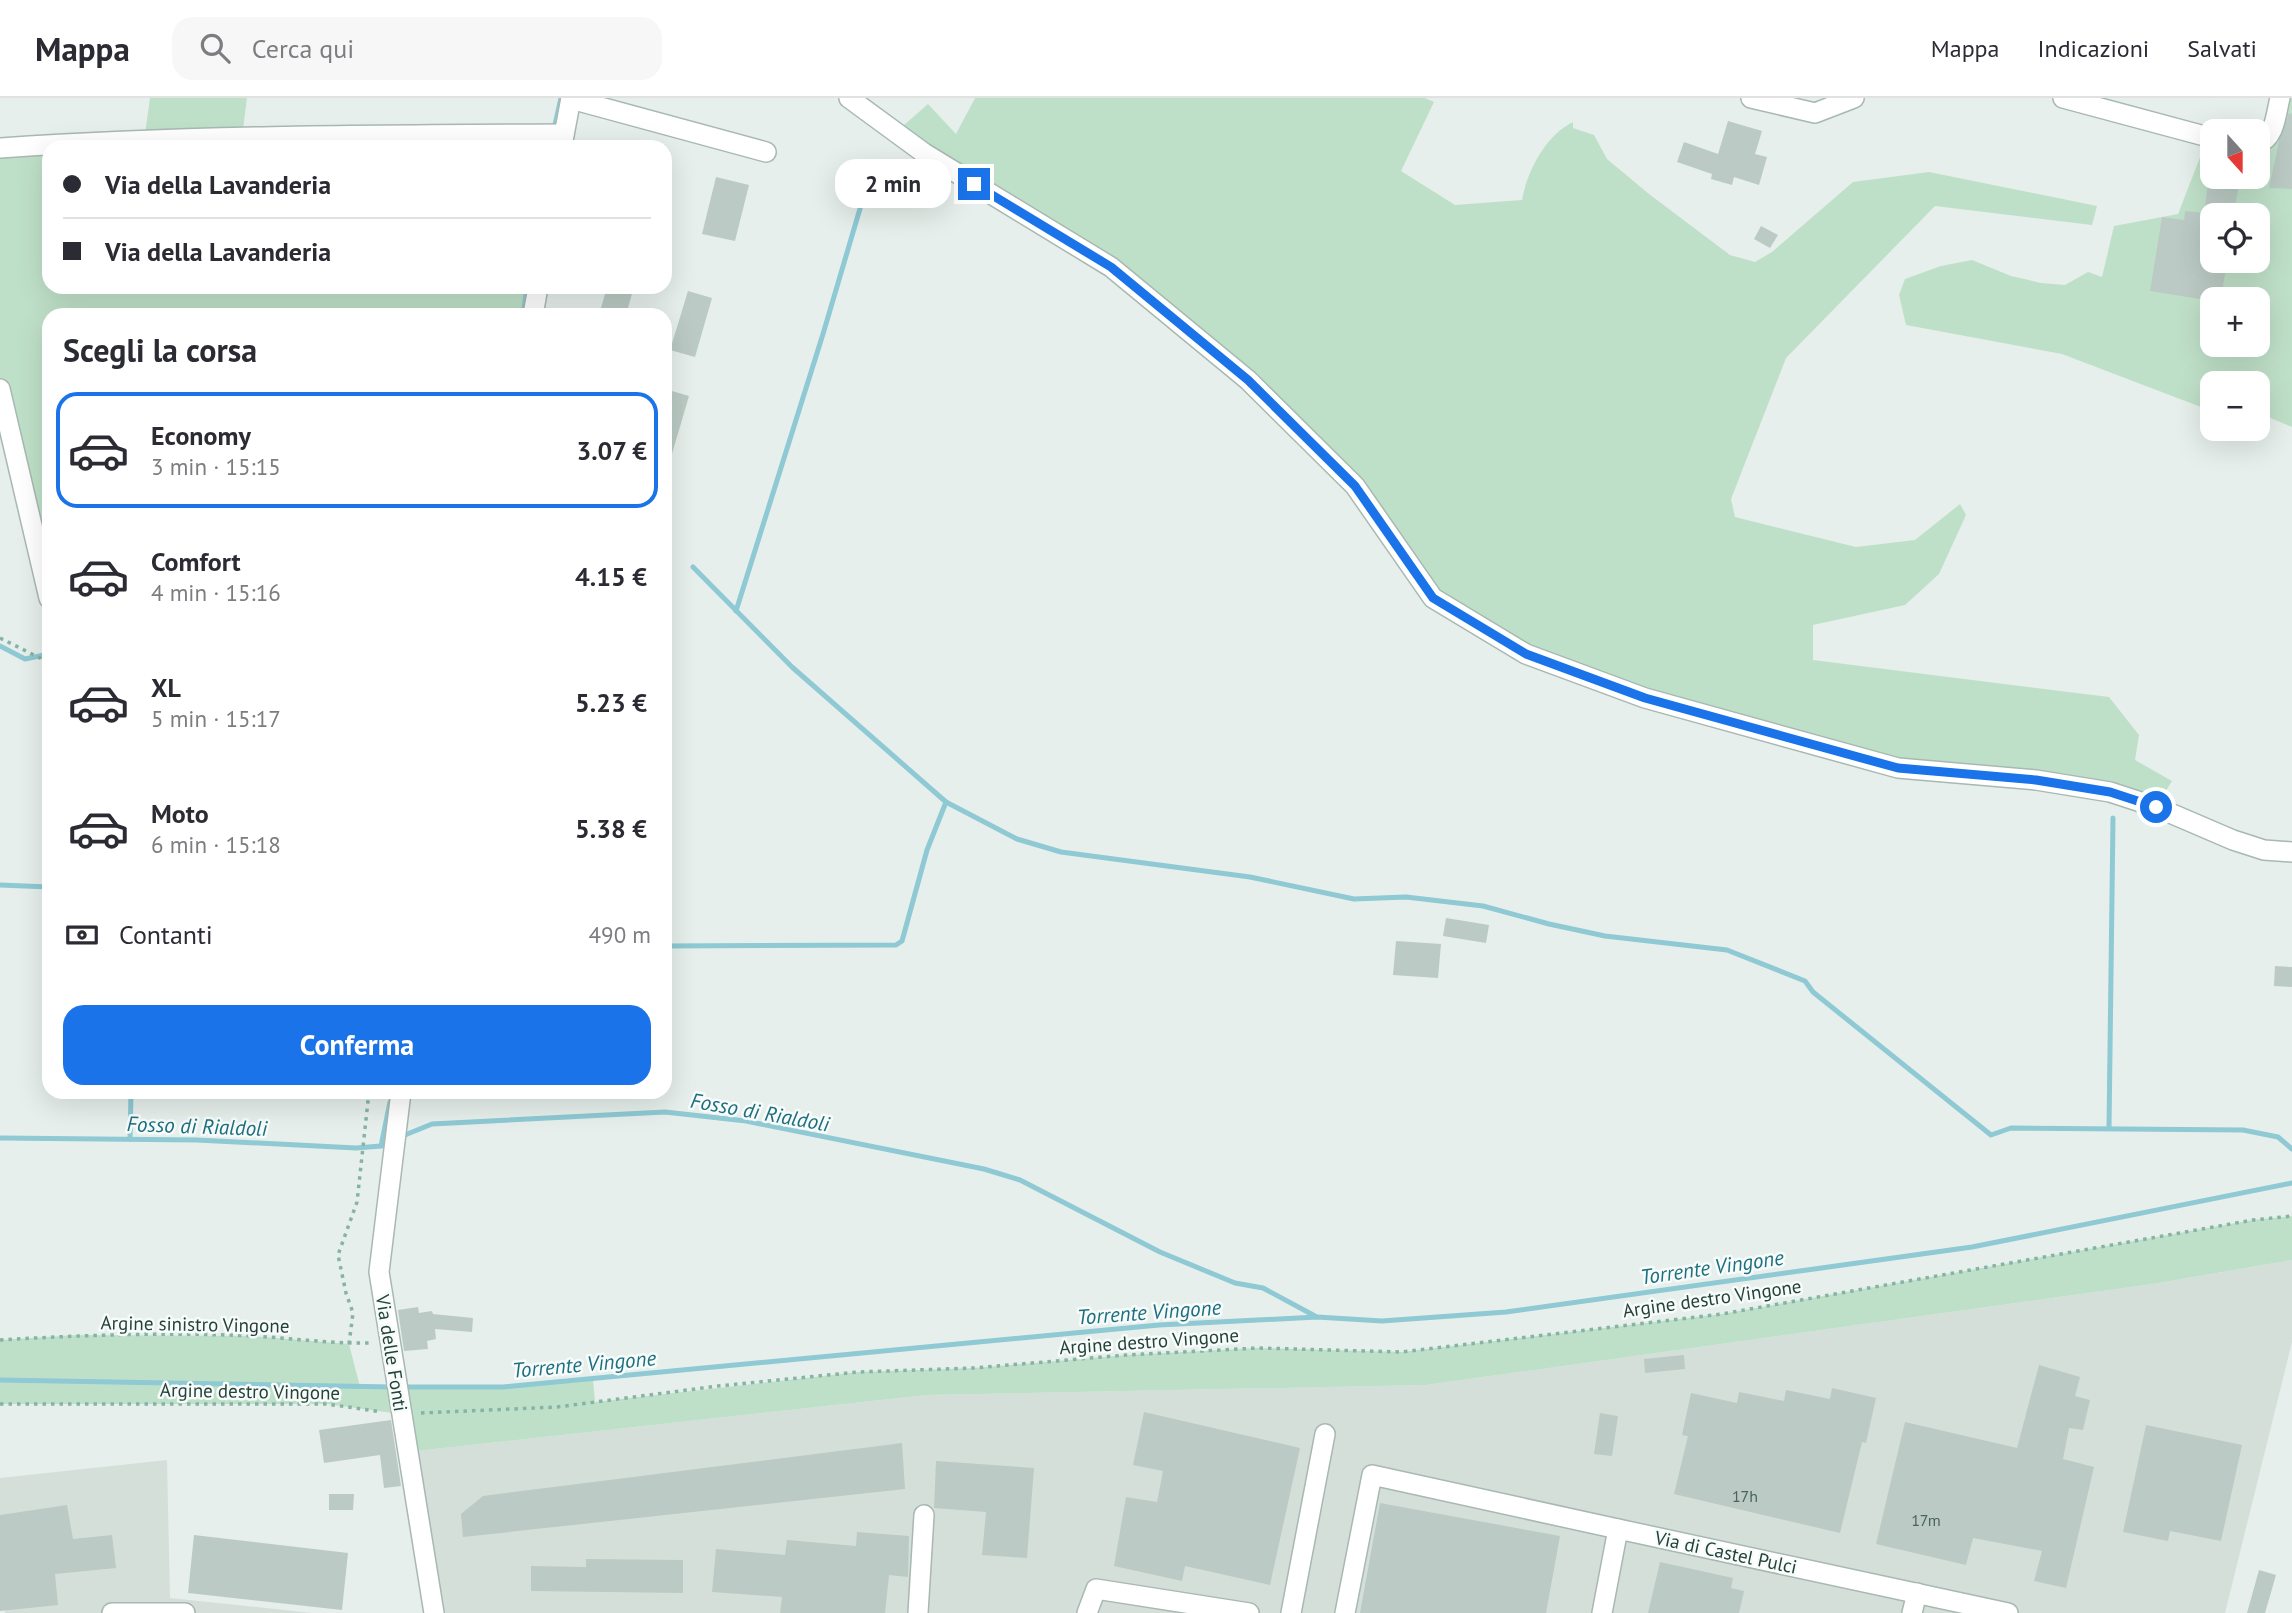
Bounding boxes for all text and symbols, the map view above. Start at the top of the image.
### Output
search box [172,17,662,80]
text: Mappa [35,27,130,70]
icon: search [196,29,234,67]
text: Cerca qui [252,32,354,65]
text: Mappa [1931,33,2000,64]
text: Indicazioni [2038,33,2149,64]
text: Salvati [2187,33,2257,64]
north arrow [2200,119,2270,189]
map controls [2200,119,2270,441]
callout: 2 min [834,160,950,208]
text: Via della Lavanderia [105,168,331,201]
route end [958,168,990,200]
text: 2 min [865,169,921,198]
button: locate [2200,203,2270,273]
text: Via della Lavanderia [105,235,331,268]
button: + [2200,287,2270,357]
text: Scegli la corsa [63,329,257,371]
button: − [2200,371,2270,441]
icon: car [67,419,130,482]
text: Economy [151,419,251,452]
text: 3.07 € [576,434,647,467]
text: 3 min · 15:15 [151,452,281,481]
icon: car [67,545,130,608]
text: Comfort [151,545,241,578]
text: 4.15 € [575,560,647,593]
text: 4 min · 15:16 [151,578,281,607]
icon: car [67,671,130,734]
text: XL [151,671,181,704]
text: 5.23 € [575,686,647,719]
text: 5 min · 15:17 [151,704,281,733]
route start [2140,791,2172,823]
icon: car [67,797,130,860]
text: Moto [151,797,209,830]
text: 5.38 € [575,812,647,845]
text: 6 min · 15:18 [151,830,281,859]
icon: cash [63,916,101,954]
text: Contanti [119,918,213,951]
text: 490 m [589,920,651,949]
button: Conferma [63,1005,651,1085]
water label: Fosso di Rialdoli [688,1087,832,1138]
water label: Fosso di Rialdoli [126,1110,268,1142]
water label: Torrente Vingone [1639,1244,1786,1290]
street label: Argine destro Vingone [1621,1274,1803,1322]
street label: Via delle Fonti [371,1292,413,1413]
water label: Torrente Vingone [1076,1293,1222,1331]
street label: Argine sinistro Vingone [100,1310,290,1338]
street label: Argine destro Vingone [1058,1323,1240,1359]
water label: Torrente Vingone [511,1344,657,1384]
street label: Argine destro Vingone [160,1377,340,1405]
house number: 17h [1732,1486,1758,1506]
house number: 17m [1911,1510,1941,1530]
street label: Via di Castel Pulci [1652,1525,1799,1579]

